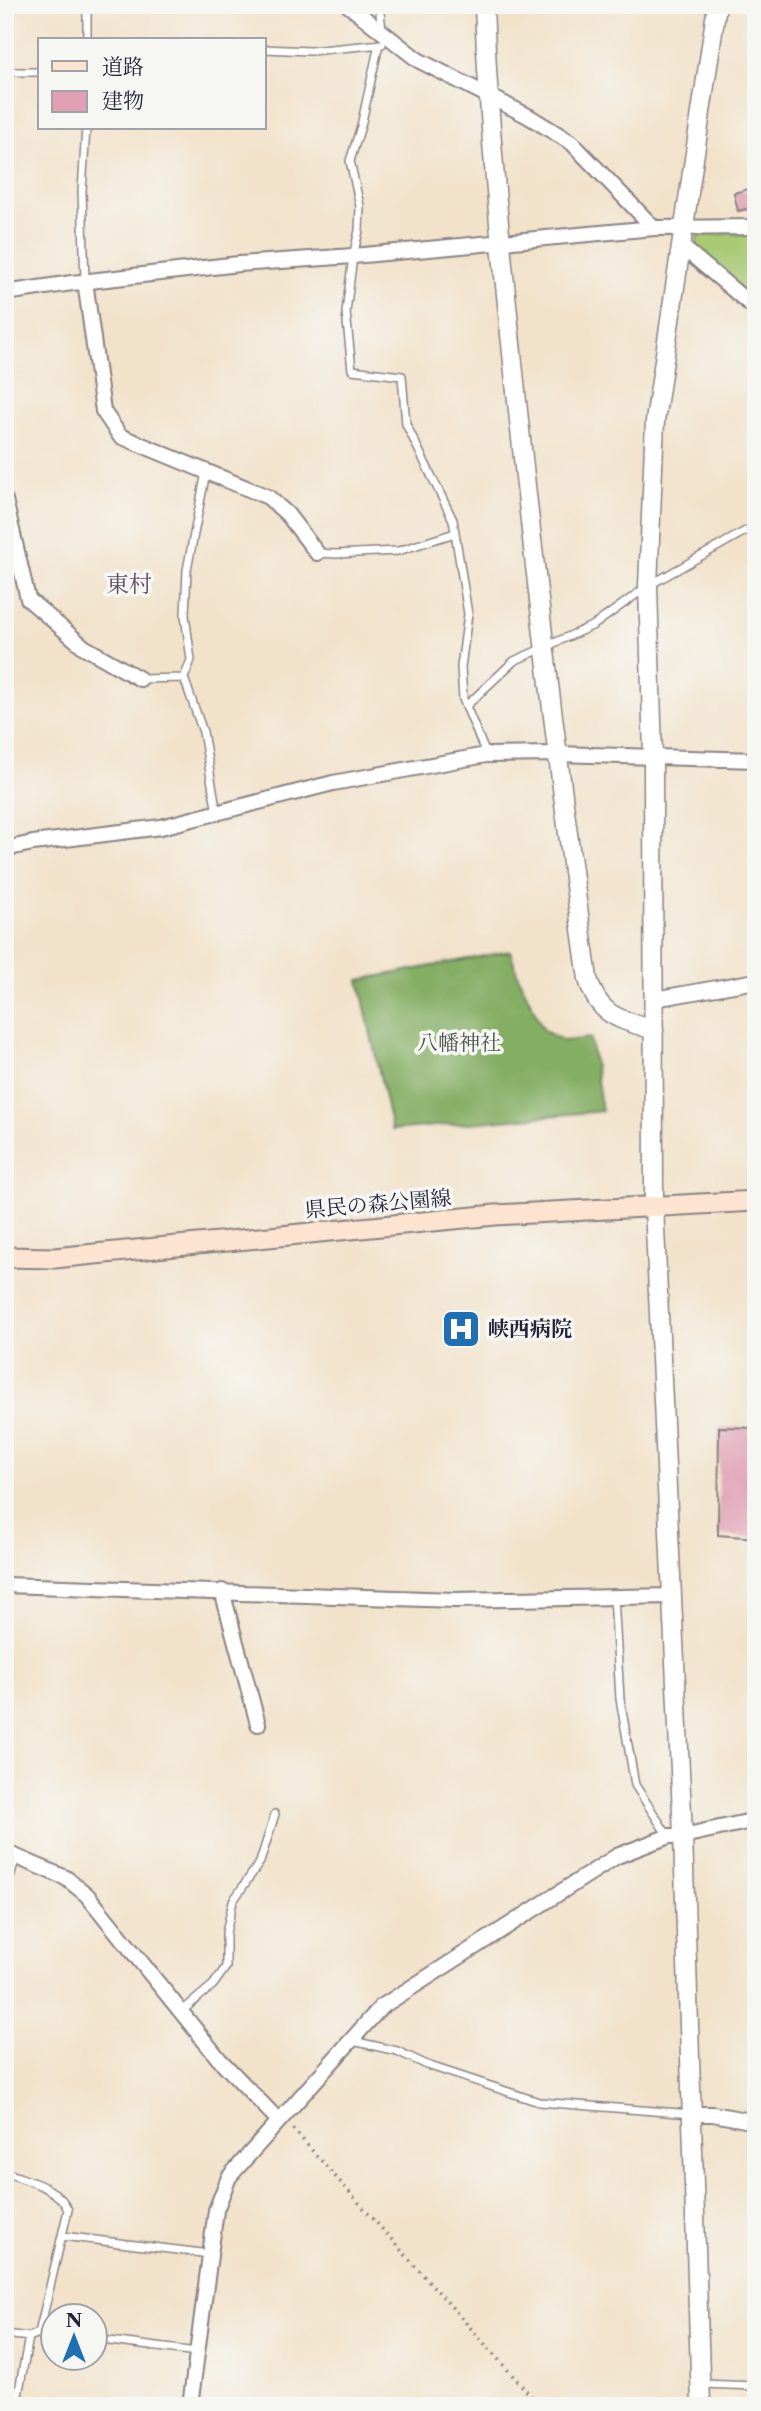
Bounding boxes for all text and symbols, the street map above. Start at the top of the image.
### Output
legend [38,38,266,130]
text: 道路 [102,54,144,79]
text: 建物 [102,88,144,113]
district label: 東村 [106,570,152,598]
park label: 八幡神社 [417,1030,501,1055]
street label: 県民の森公園線 [304,1185,452,1222]
hospital icon: 峡西病院 [440,1308,482,1350]
place label: 峡西病院 [488,1316,572,1341]
north arrow [38,2302,108,2372]
text: N [66,2309,82,2332]

